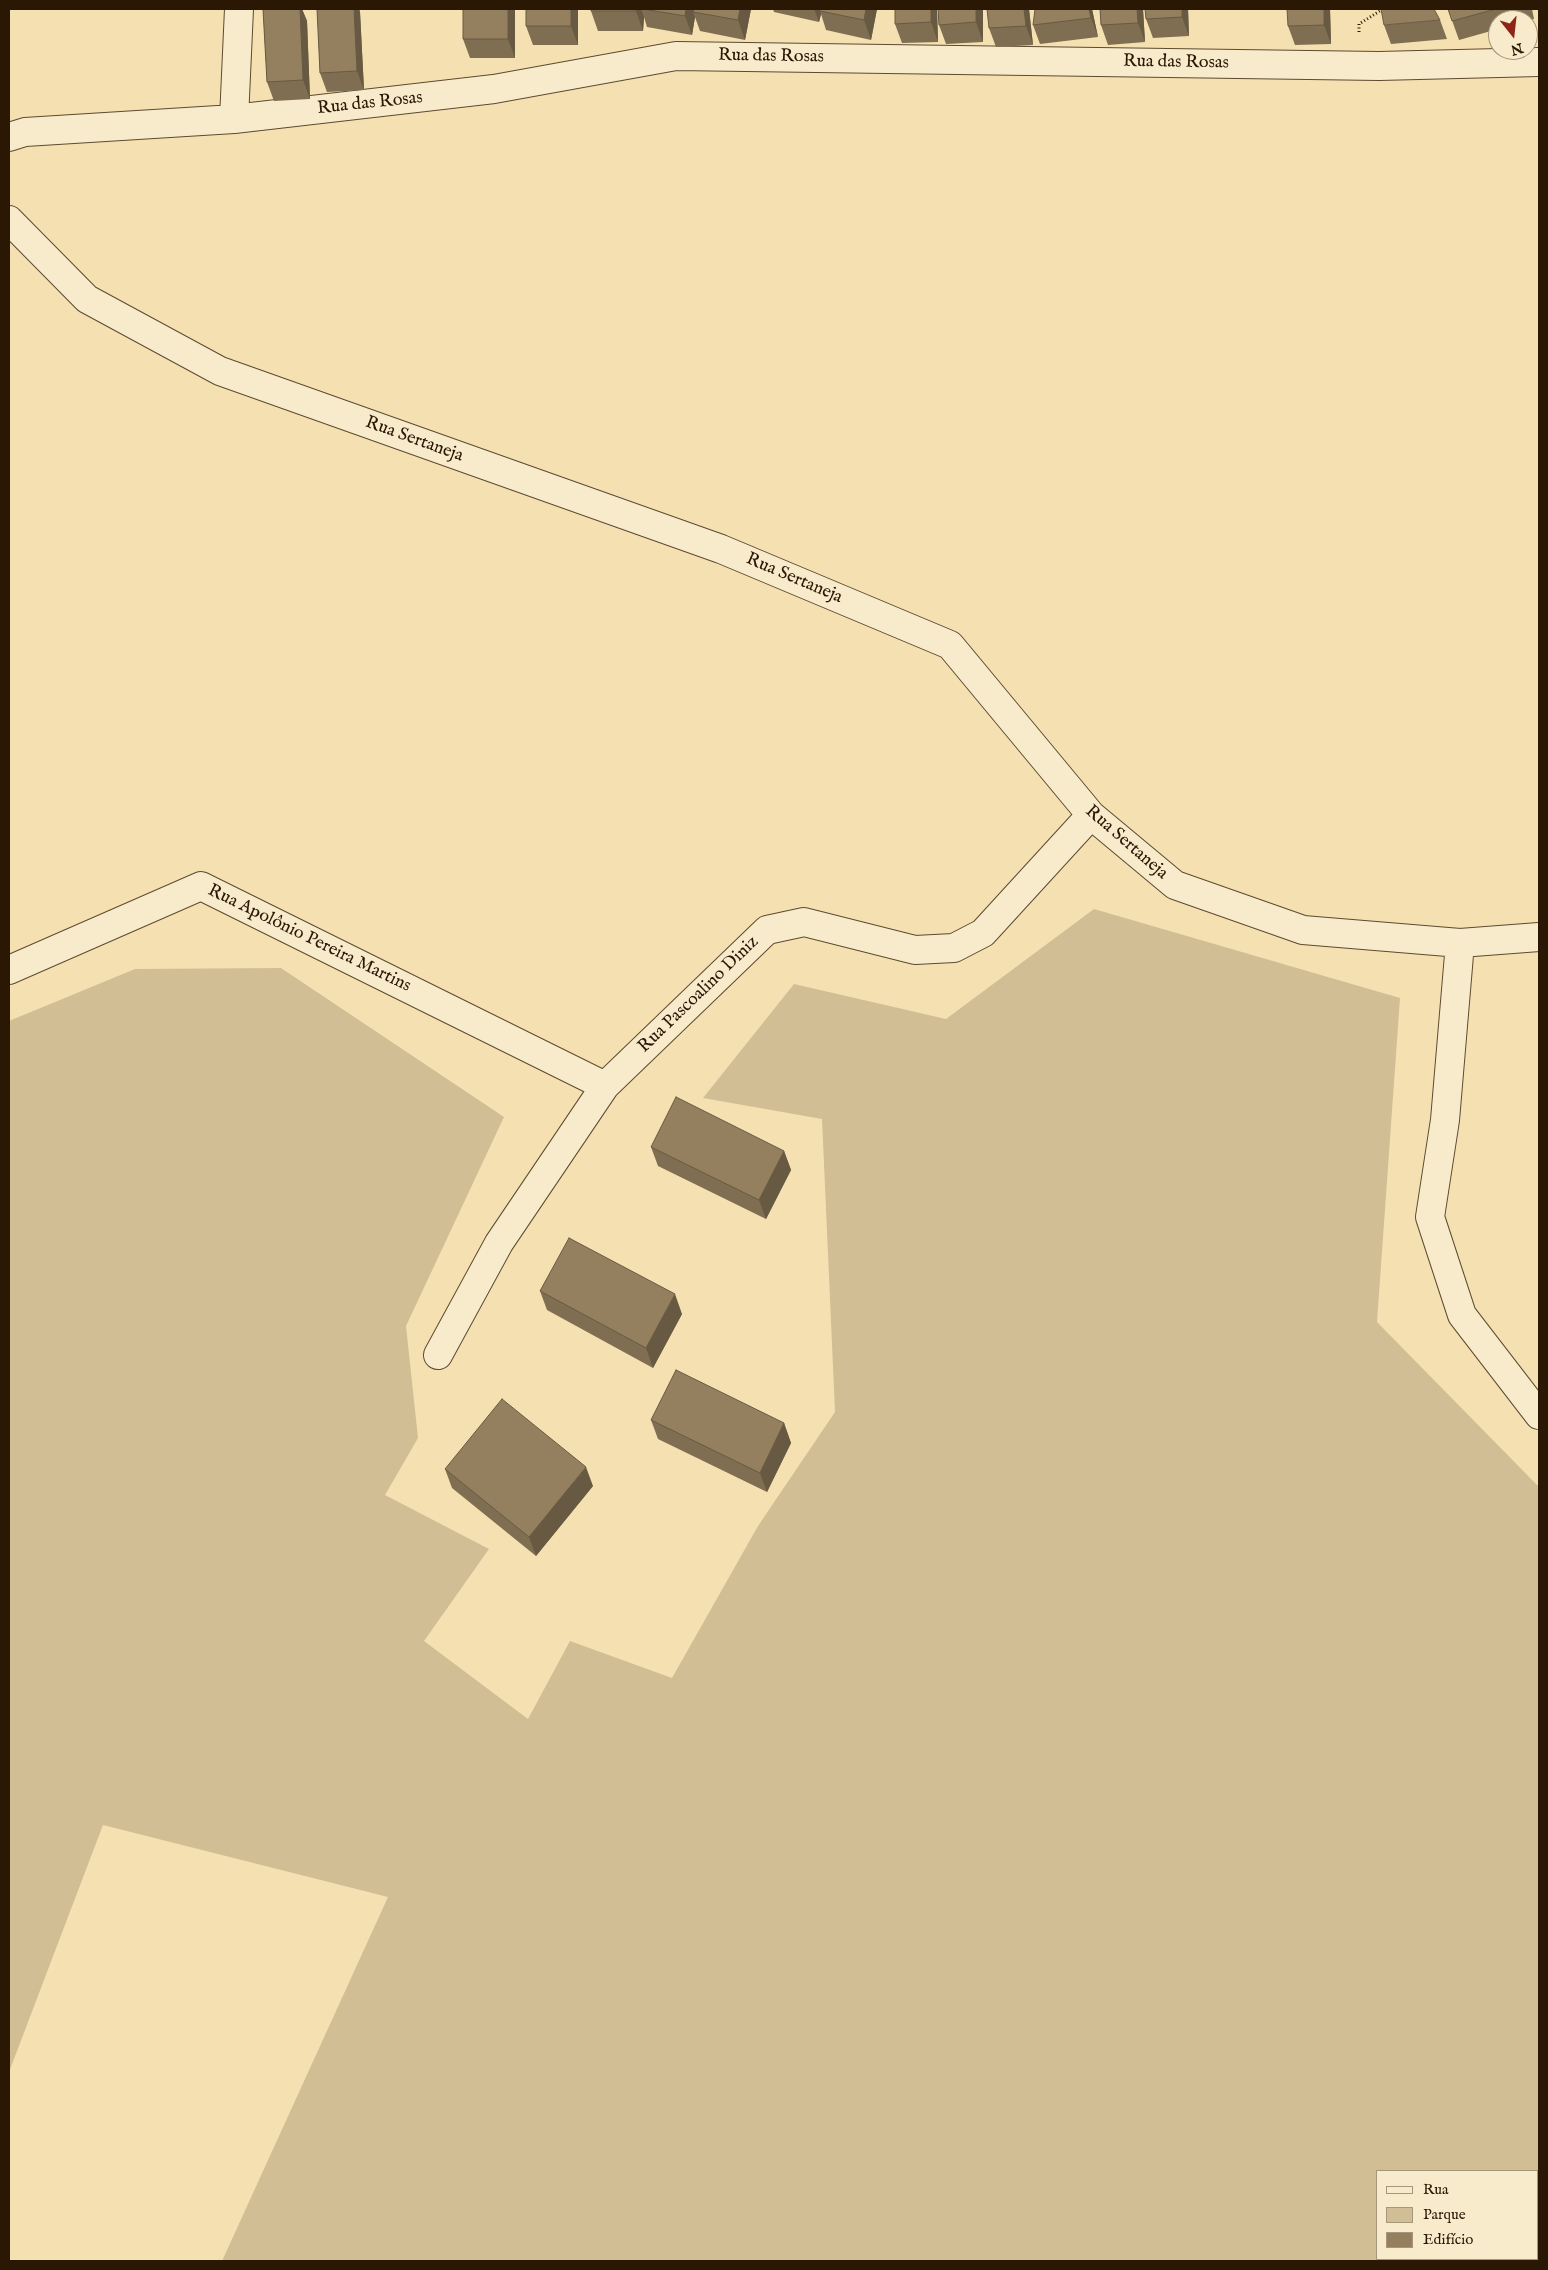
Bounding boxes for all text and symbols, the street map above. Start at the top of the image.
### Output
north arrow [1488,10,1538,60]
text: N [1509,38,1525,59]
street label: Rua das Rosas [718,45,824,69]
street label: Rua das Rosas [1123,51,1229,75]
street label: Rua das Rosas [316,88,424,120]
street label: Rua Sertaneja [362,412,466,468]
street label: Rua Sertaneja [743,549,845,609]
street label: Rua Sertaneja [1080,801,1172,885]
street label: Rua Apolônio Pereira Martins [204,880,414,998]
street label: Rua Pascoalino Diniz [634,932,764,1058]
legend [1376,2170,1538,2260]
text: Rua [1423,2180,1449,2199]
text: Parque [1423,2205,1466,2224]
text: Edifício [1423,2230,1473,2249]

